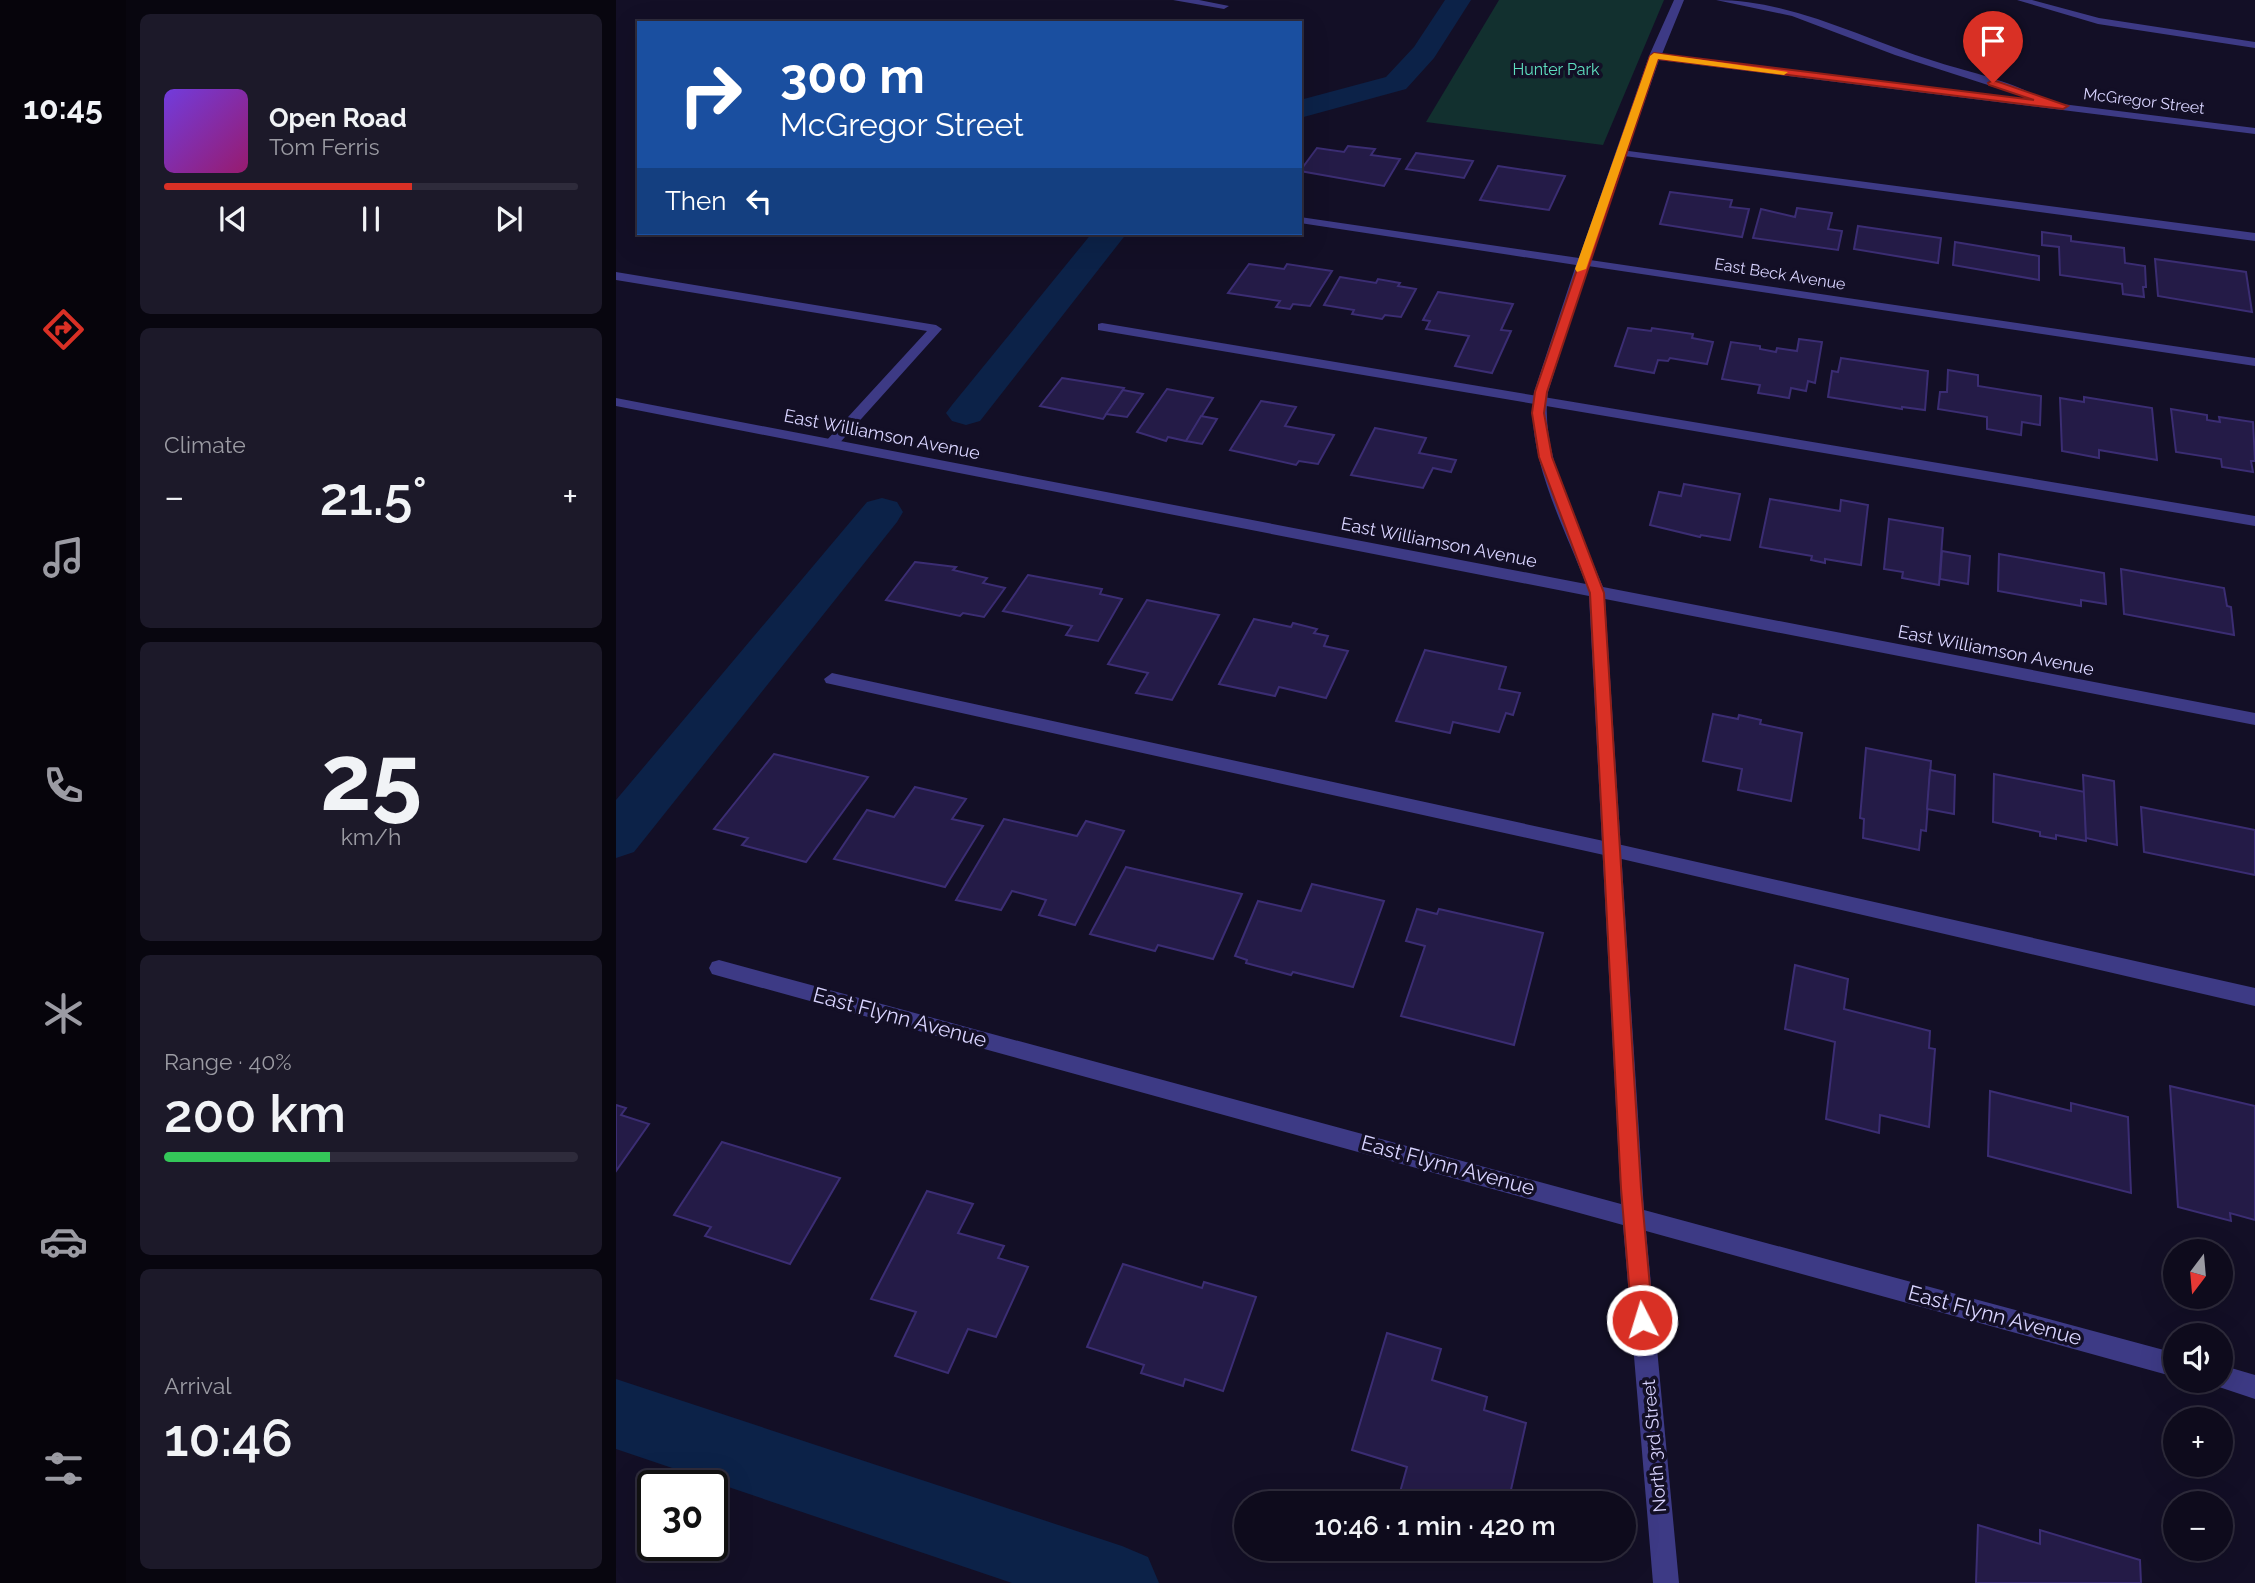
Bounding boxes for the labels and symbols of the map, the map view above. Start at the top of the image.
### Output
pin [1963,11,2023,83]
park label: Hunter Park [1512,60,1600,79]
street label: McGregor Street [2082,84,2206,118]
street label: East Beck Avenue [1713,254,1847,294]
street label: East Williamson Avenue [782,405,982,463]
street label: East Williamson Avenue [1339,513,1539,571]
street label: East Williamson Avenue [1896,621,2096,679]
street label: East Flynn Avenue [810,982,990,1052]
street label: East Flynn Avenue [1358,1130,1538,1200]
north arrow [2163,1239,2233,1309]
street label: East Flynn Avenue [1905,1280,2085,1350]
position arrow [1605,1283,1679,1357]
street label: North 3rd Street [1638,1379,1670,1513]
speed limit sign: 30 [637,1470,728,1561]

